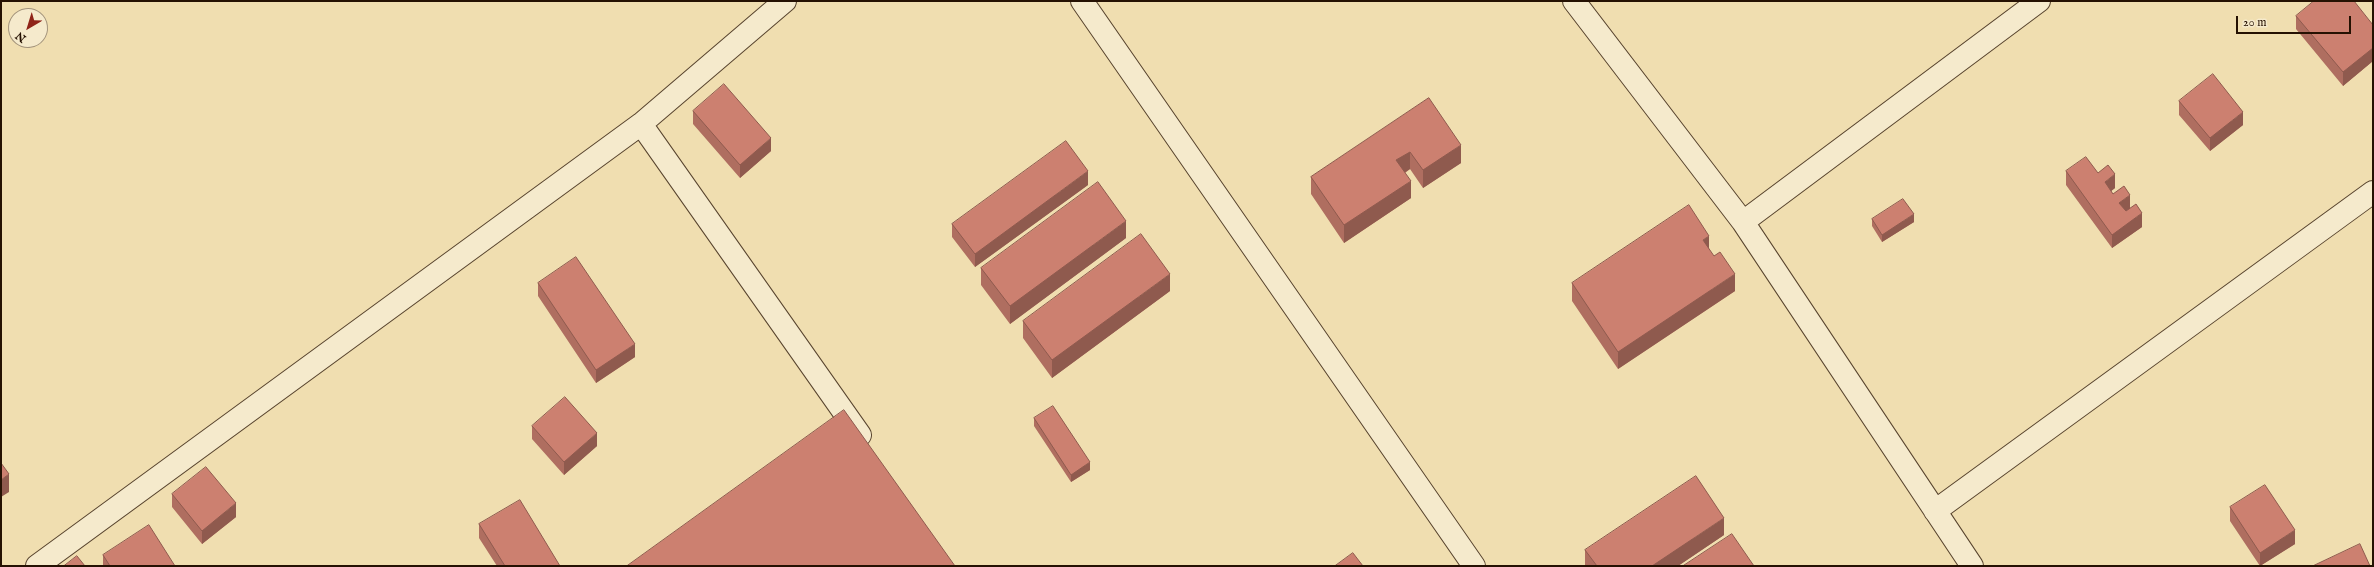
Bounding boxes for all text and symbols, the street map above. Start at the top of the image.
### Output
north arrow [8,8,48,48]
scale bar [2238,8,2353,34]
text: 20 m [2243,15,2266,30]
text: N [13,28,29,45]

